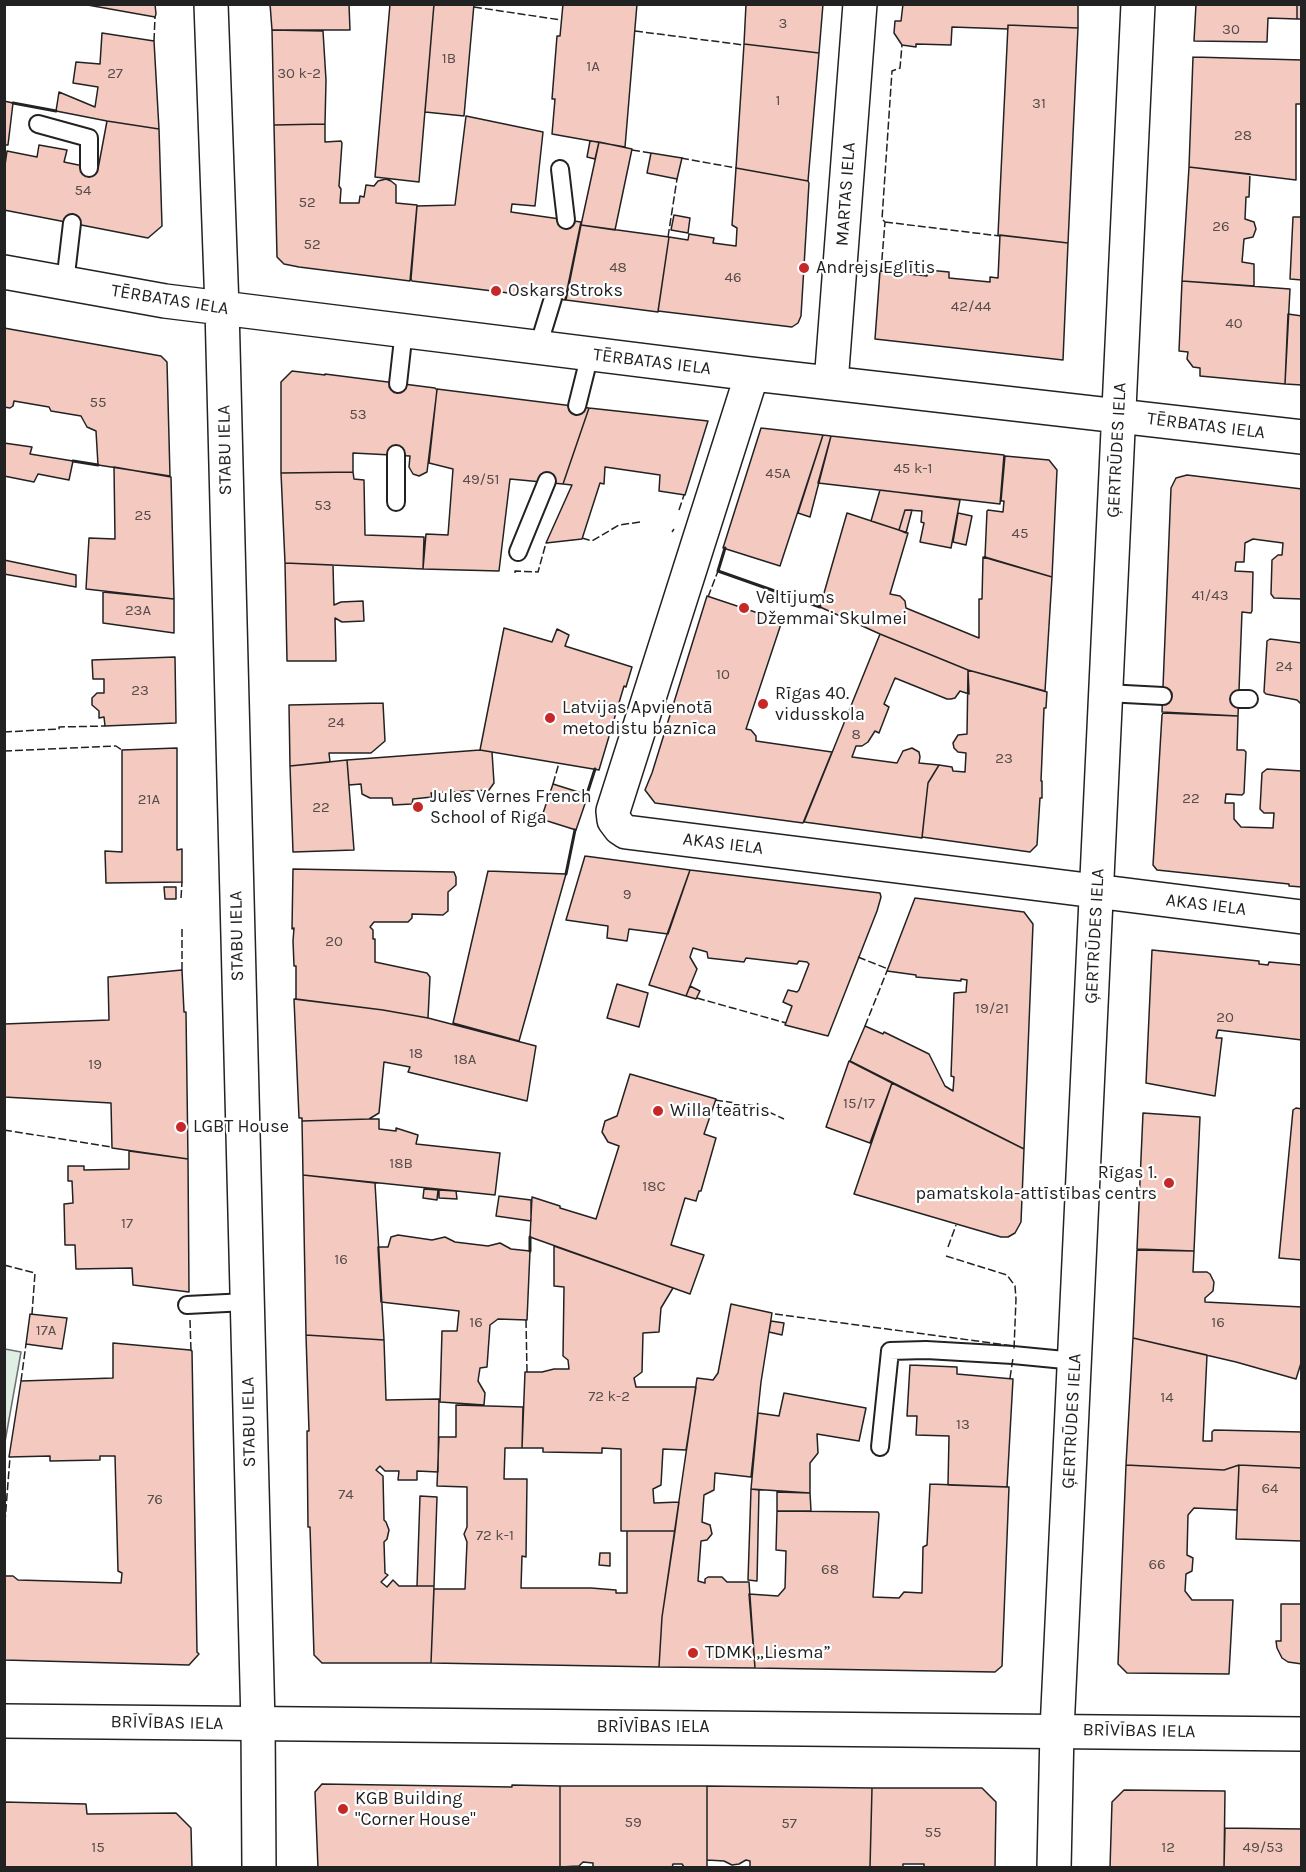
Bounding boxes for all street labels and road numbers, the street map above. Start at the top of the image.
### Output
street label: MARTAS IELA [832,141,860,247]
street label: TĒRBATAS IELA [110,280,230,320]
street label: TĒRBATAS IELA [592,344,712,380]
street label: ĢERTRŪDES IELA [1103,382,1131,518]
street label: STABU IELA [213,405,237,495]
street label: TĒRBATAS IELA [1146,408,1266,444]
street label: AKAS IELA [682,828,764,860]
street label: ĢERTRŪDES IELA [1081,868,1109,1004]
street label: AKAS IELA [1165,889,1247,921]
street label: STABU IELA [225,891,249,981]
street label: ĢERTRŪDES IELA [1058,1353,1086,1489]
street label: STABU IELA [237,1377,261,1467]
street label: BRĪVĪBAS IELA [110,1711,224,1735]
street label: BRĪVĪBAS IELA [596,1716,710,1738]
street label: BRĪVĪBAS IELA [1082,1719,1196,1743]

